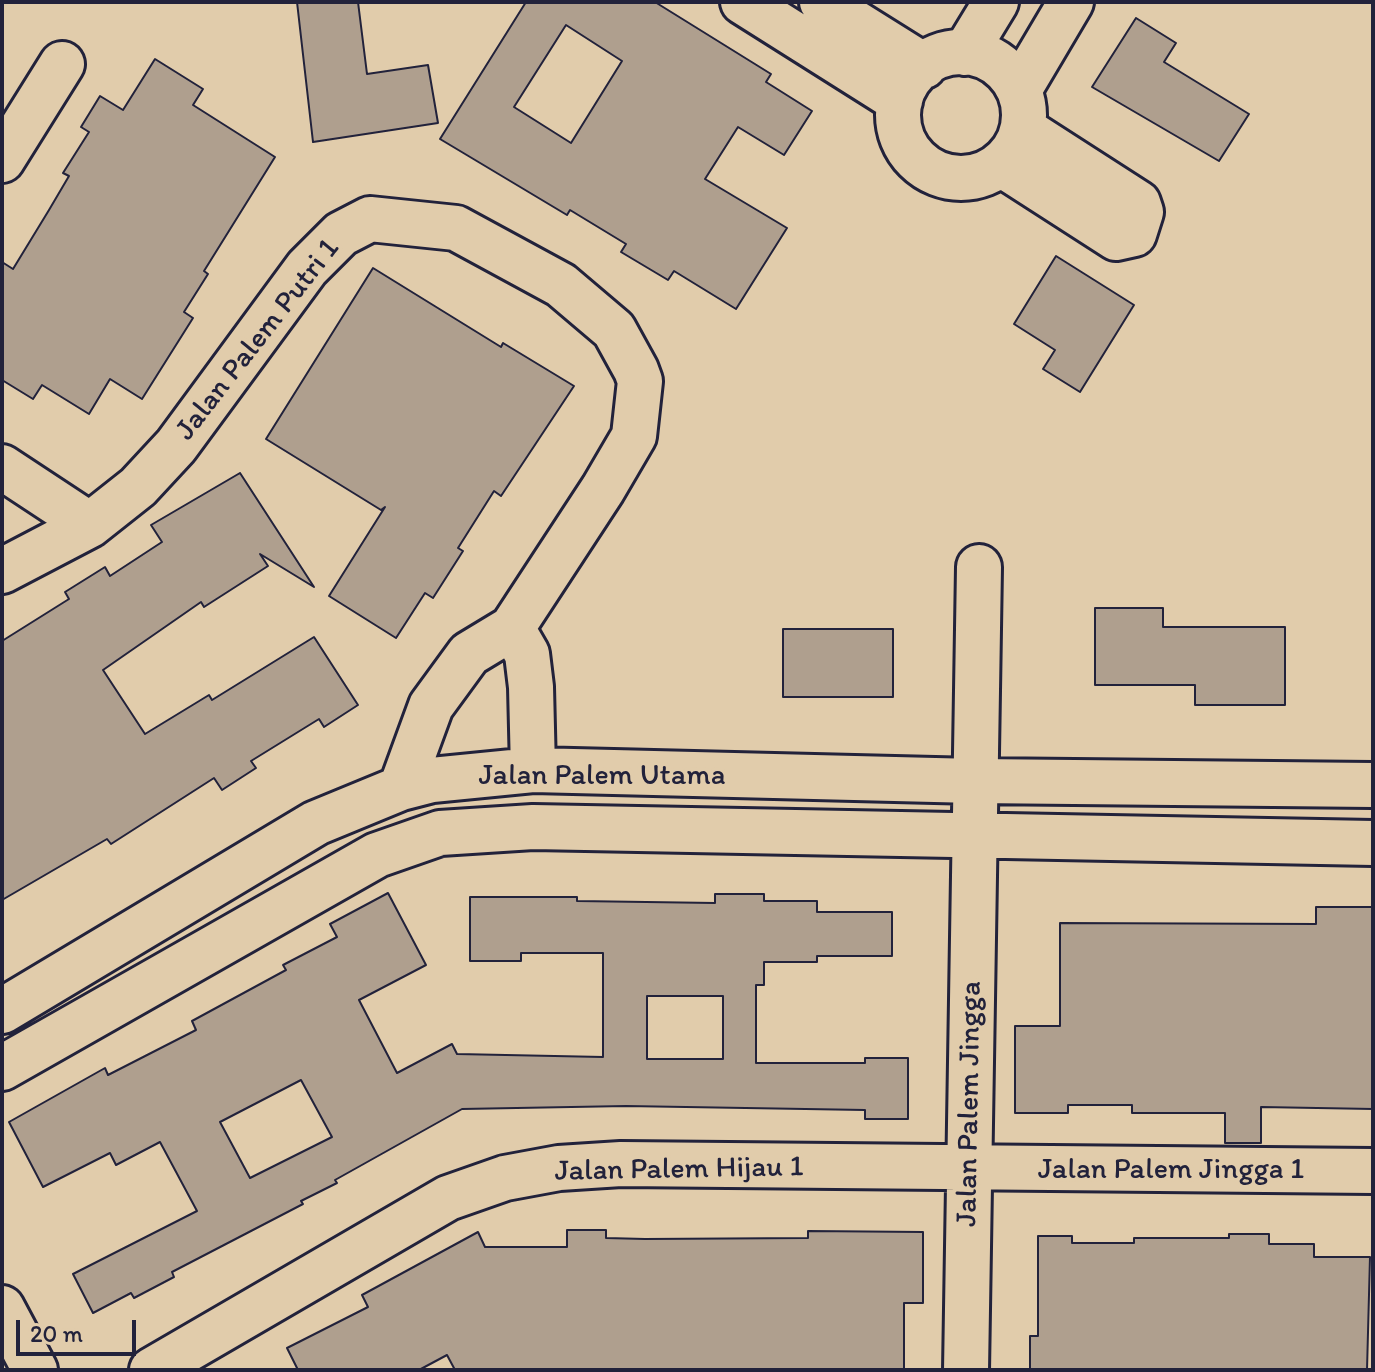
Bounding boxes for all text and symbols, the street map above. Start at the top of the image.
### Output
street label: Jalan Palem Putri 1 [168,232,348,448]
street label: Jalan Palem Utama [479,758,725,794]
street label: Jalan Palem Jingga [950,981,990,1227]
street label: Jalan Palem Hijau 1 [554,1150,804,1190]
street label: Jalan Palem Jingga 1 [1038,1152,1304,1188]
scale bar [20,1304,140,1354]
text: 20 m [30,1319,83,1348]

